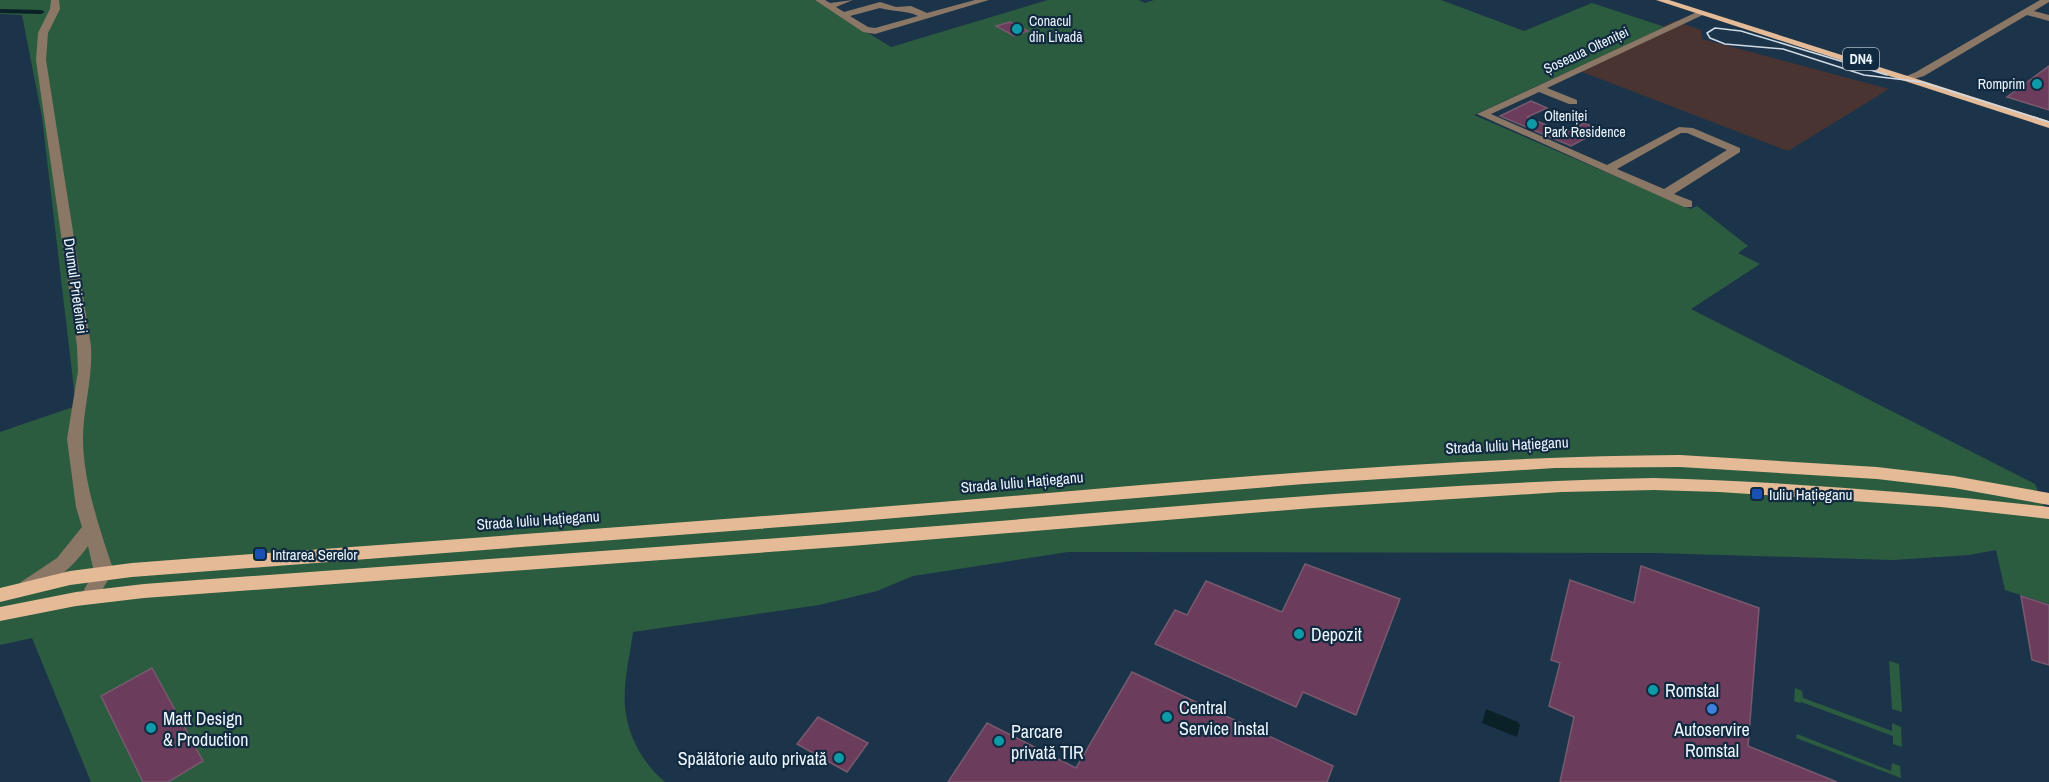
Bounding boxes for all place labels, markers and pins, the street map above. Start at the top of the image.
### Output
place label: Conacul din Livadă [1029,12,1083,46]
marker: Conacul din Livadă [1010,22,1024,36]
place label: Romprim [1978,75,2025,93]
marker: Romprim [2030,77,2044,91]
place label: Olteniței Park Residence [1544,107,1626,141]
marker: Olteniței Park Residence [1525,117,1539,131]
place label: Iuliu Hațieganu [1769,484,1852,505]
marker: Iuliu Hațieganu [1750,487,1764,501]
place label: Intrarea Serelor [272,544,357,565]
marker: Intrarea Serelor [253,547,267,561]
place label: Depozit [1311,622,1362,647]
marker: Depozit [1292,627,1306,641]
place label: Romstal [1665,678,1719,703]
marker: Romstal [1646,683,1660,697]
place label: Central Service Instal [1179,695,1268,741]
marker: Autoservire Romstal [1705,702,1719,716]
place label: Matt Design & Production [163,706,248,752]
marker: Central Service Instal [1160,710,1174,724]
place label: Autoservire Romstal [1673,717,1750,763]
place label: Parcare privată TIR [1011,719,1084,765]
marker: Matt Design & Production [144,721,158,735]
marker: Parcare privată TIR [992,734,1006,748]
place label: Spălătorie auto privată [678,746,827,771]
marker: Spălătorie auto privată [832,751,846,765]

